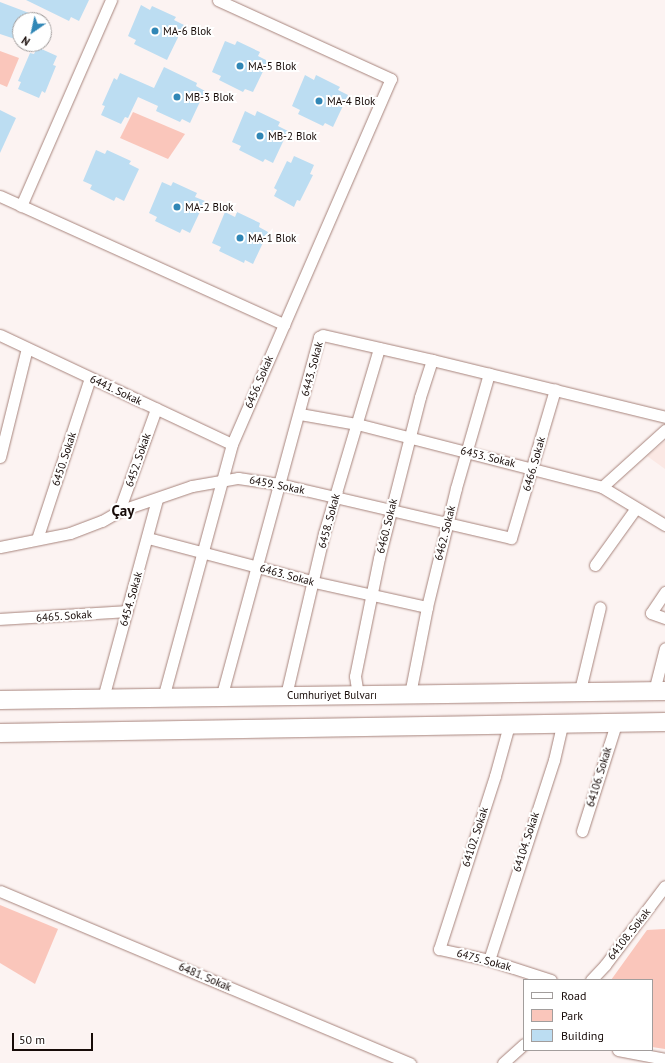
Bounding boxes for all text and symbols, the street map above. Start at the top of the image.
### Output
north arrow [12,12,52,52]
place label: MA-6 Blok [163,24,211,38]
marker: MA-6 Blok [150,26,160,36]
text: N [19,33,33,49]
place label: MA-5 Blok [248,59,296,73]
marker: MA-5 Blok [235,61,245,71]
place label: MB-3 Blok [185,90,234,104]
marker: MB-3 Blok [172,92,182,102]
place label: MA-4 Blok [327,94,375,108]
marker: MA-4 Blok [314,96,324,106]
place label: MB-2 Blok [268,129,317,143]
marker: MB-2 Blok [255,131,265,141]
place label: MA-2 Blok [185,200,233,214]
marker: MA-2 Blok [172,202,182,212]
place label: MA-1 Blok [248,231,296,245]
marker: MA-1 Blok [235,233,245,243]
street label: 6443. Sokak [298,340,326,398]
street label: 6456. Sokak [242,353,276,411]
street label: 6441. Sokak [87,372,145,408]
street label: 6450. Sokak [49,430,79,488]
street label: 6452. Sokak [122,431,154,489]
street label: 6466. Sokak [520,435,548,493]
street label: 6453. Sokak [459,444,517,470]
street label: 6459. Sokak [248,473,306,497]
street label: 6458. Sokak [315,492,343,550]
street label: 6460. Sokak [374,497,400,555]
district label: Çay [112,502,134,520]
street label: 6462. Sokak [432,504,458,562]
street label: 6463. Sokak [258,561,316,589]
street label: 6454. Sokak [117,570,145,628]
street label: 6465. Sokak [35,607,93,625]
street label: Cumhuriyet Bulvarı [287,688,377,702]
street label: 64106. Sokak [583,745,615,809]
street label: 64102. Sokak [459,805,491,869]
street label: 64104. Sokak [510,810,542,874]
street label: 64108. Sokak [604,905,654,963]
street label: 6475. Sokak [455,946,513,974]
street label: 6481. Sokak [176,960,234,994]
legend [523,979,653,1051]
text: Road [561,988,586,1003]
text: Park [561,1008,583,1023]
scale bar [14,1025,95,1051]
text: Building [561,1028,604,1043]
text: 50 m [19,1032,45,1047]

